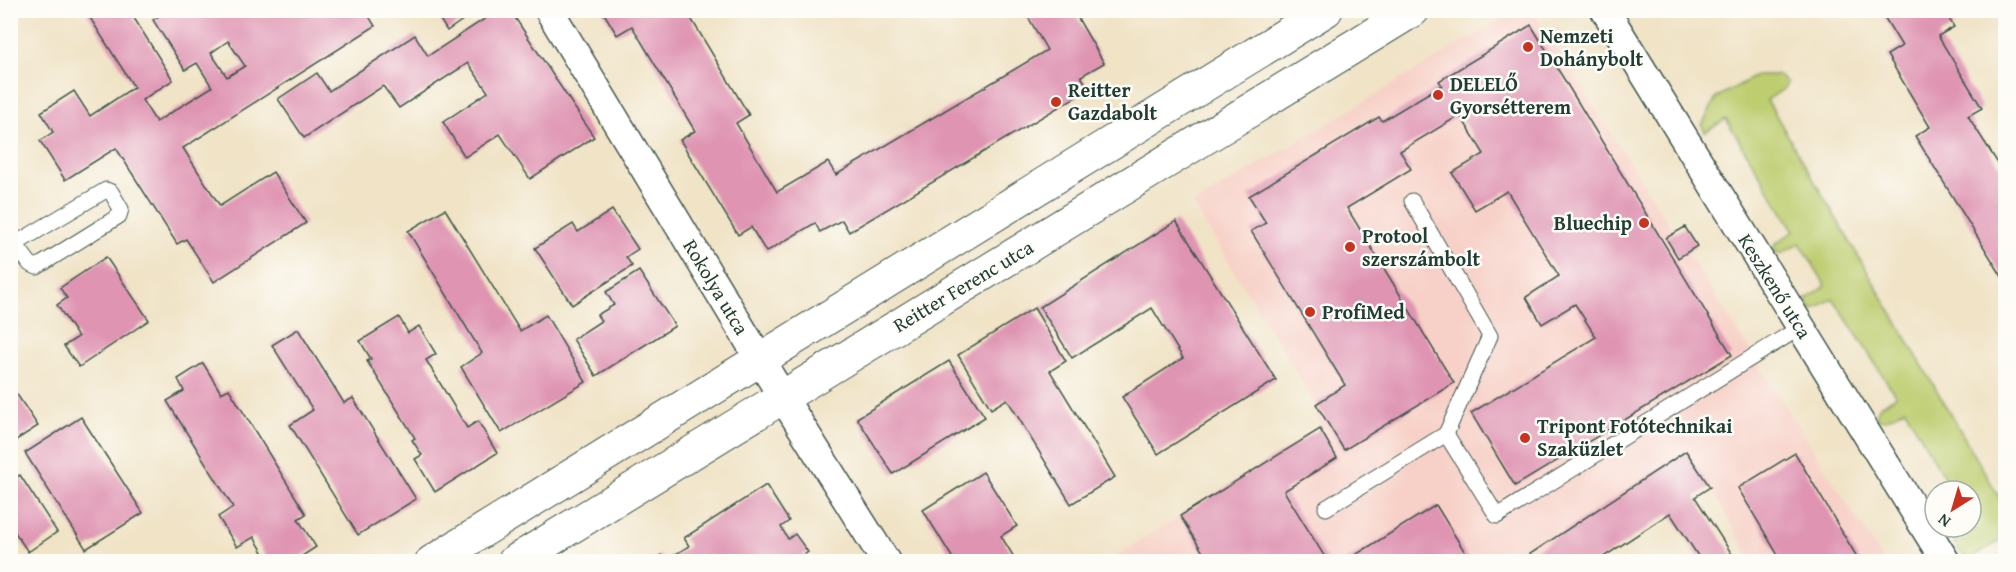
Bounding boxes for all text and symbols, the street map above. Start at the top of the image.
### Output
place label: Nemzeti Dohánybolt [1540,21,1644,73]
marker: Nemzeti Dohánybolt [1521,40,1535,54]
place label: DELELŐ Gyorsétterem [1450,69,1571,121]
place label: Reitter Gazdabolt [1068,75,1157,127]
marker: DELELŐ Gyorsétterem [1431,88,1445,102]
marker: Reitter Gazdabolt [1049,95,1063,109]
place label: Bluechip [1554,208,1632,237]
marker: Bluechip [1637,216,1651,230]
place label: Protool szerszámbolt [1362,221,1480,273]
street label: Keszkenő utca [1732,228,1820,344]
street label: Reitter Ferenc utca [887,232,1039,339]
street label: Rokolya utca [676,233,757,341]
marker: Protool szerszámbolt [1343,240,1357,254]
place label: ProfiMed [1322,297,1405,326]
marker: ProfiMed [1303,305,1317,319]
place label: Tripont Fotótechnikai Szaküzlet [1537,411,1732,463]
marker: Tripont Fotótechnikai Szaküzlet [1518,431,1532,445]
north arrow [1923,479,1983,539]
text: N [1932,508,1955,534]

